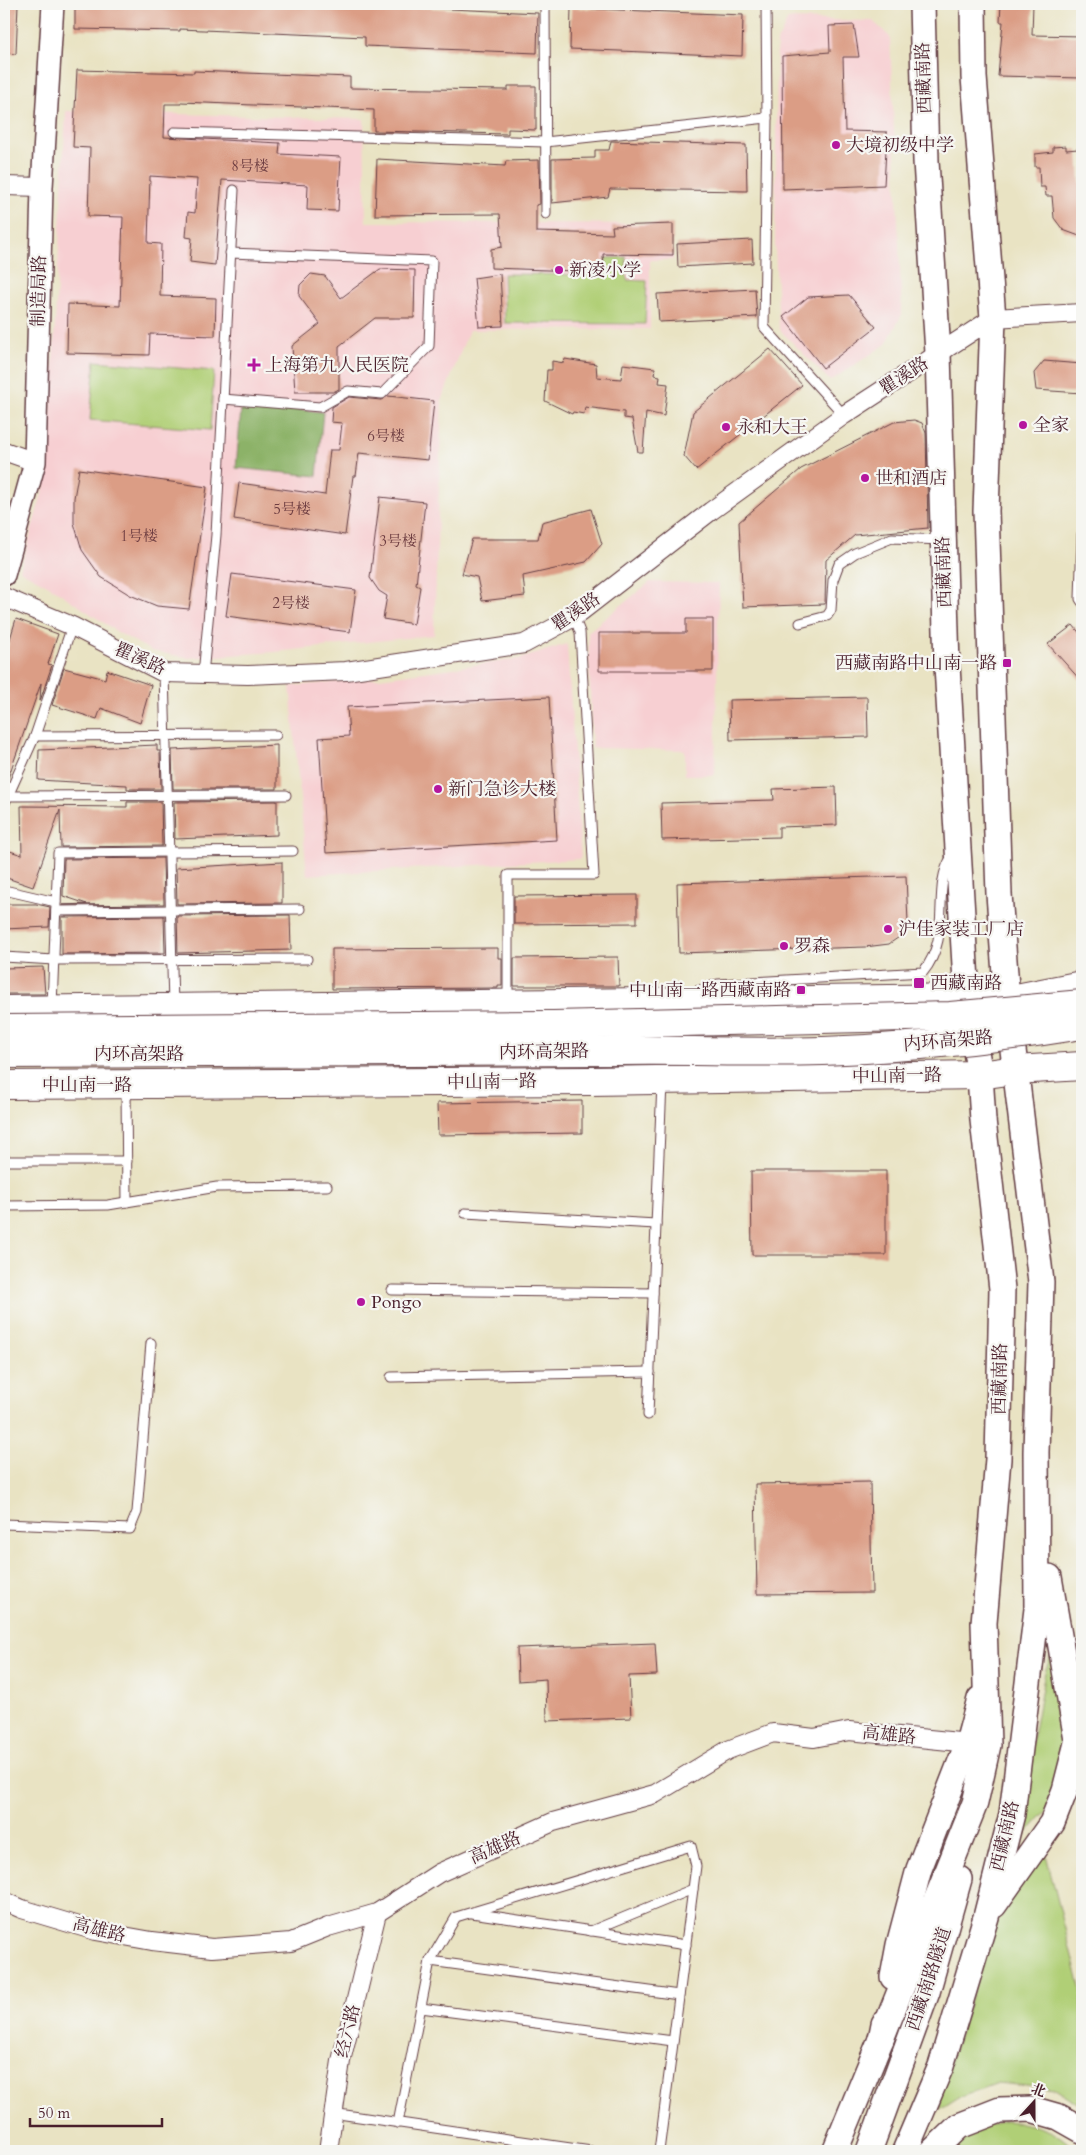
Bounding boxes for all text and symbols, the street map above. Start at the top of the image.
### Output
street label: 西藏南路 [910,42,938,114]
place label: 大境初级中学 [846,133,954,158]
marker: 大境初级中学 [830,139,842,151]
house number: 8号楼 [231,156,269,176]
street label: 制造局路 [26,255,52,327]
place label: 新凌小学 [569,258,641,283]
marker: 新凌小学 [553,264,565,276]
street label: 瞿溪路 [875,351,933,401]
place label: 上海第九人民医院 [265,353,409,378]
marker: 上海第九人民医院 [247,358,261,372]
place label: 全家 [1033,413,1069,438]
place label: 永和大王 [736,415,808,440]
marker: 全家 [1017,419,1029,431]
marker: 永和大王 [720,421,732,433]
house number: 6号楼 [367,426,405,446]
place label: 世和酒店 [875,466,947,491]
marker: 世和酒店 [859,472,871,484]
house number: 5号楼 [273,499,311,519]
house number: 1号楼 [120,526,158,546]
house number: 3号楼 [379,531,417,551]
street label: 西藏南路 [930,536,958,608]
street label: 瞿溪路 [547,587,605,637]
house number: 2号楼 [272,593,310,613]
street label: 瞿溪路 [110,637,170,681]
place label: 西藏南路中山南一路 [835,651,997,676]
marker: 西藏南路中山南一路 [1001,657,1013,669]
place label: 新门急诊大楼 [448,777,556,802]
marker: 新门急诊大楼 [432,783,444,795]
place label: 沪佳家装工厂店 [898,917,1024,942]
marker: 沪佳家装工厂店 [882,923,894,935]
place label: 罗森 [794,934,830,959]
marker: 罗森 [778,940,790,952]
place label: 西藏南路 [930,971,1002,996]
marker: 西藏南路 [912,976,926,990]
place label: 中山南一路西藏南路 [629,978,791,1003]
marker: 中山南一路西藏南路 [795,984,807,996]
street label: 内环高架路 [902,1025,994,1057]
street label: 内环高架路 [499,1039,589,1065]
street label: 内环高架路 [94,1042,184,1067]
street label: 中山南一路 [852,1063,942,1089]
street label: 中山南一路 [447,1069,537,1095]
street label: 中山南一路 [42,1073,132,1098]
place label: Pongo [371,1290,422,1315]
marker: Pongo [355,1296,367,1308]
street label: 西藏南路 [987,1343,1013,1415]
street label: 高雄路 [861,1720,917,1750]
street label: 西藏南路 [985,1798,1025,1874]
street label: 高雄路 [465,1826,525,1870]
street label: 高雄路 [70,1911,128,1949]
street label: 西藏南路隧道 [900,1924,958,2034]
street label: 经六路 [330,2002,366,2060]
north arrow [1008,2078,1058,2128]
text: 北 [1029,2079,1048,2102]
scale bar [30,2095,162,2127]
text: 50 m [38,2103,70,2123]

